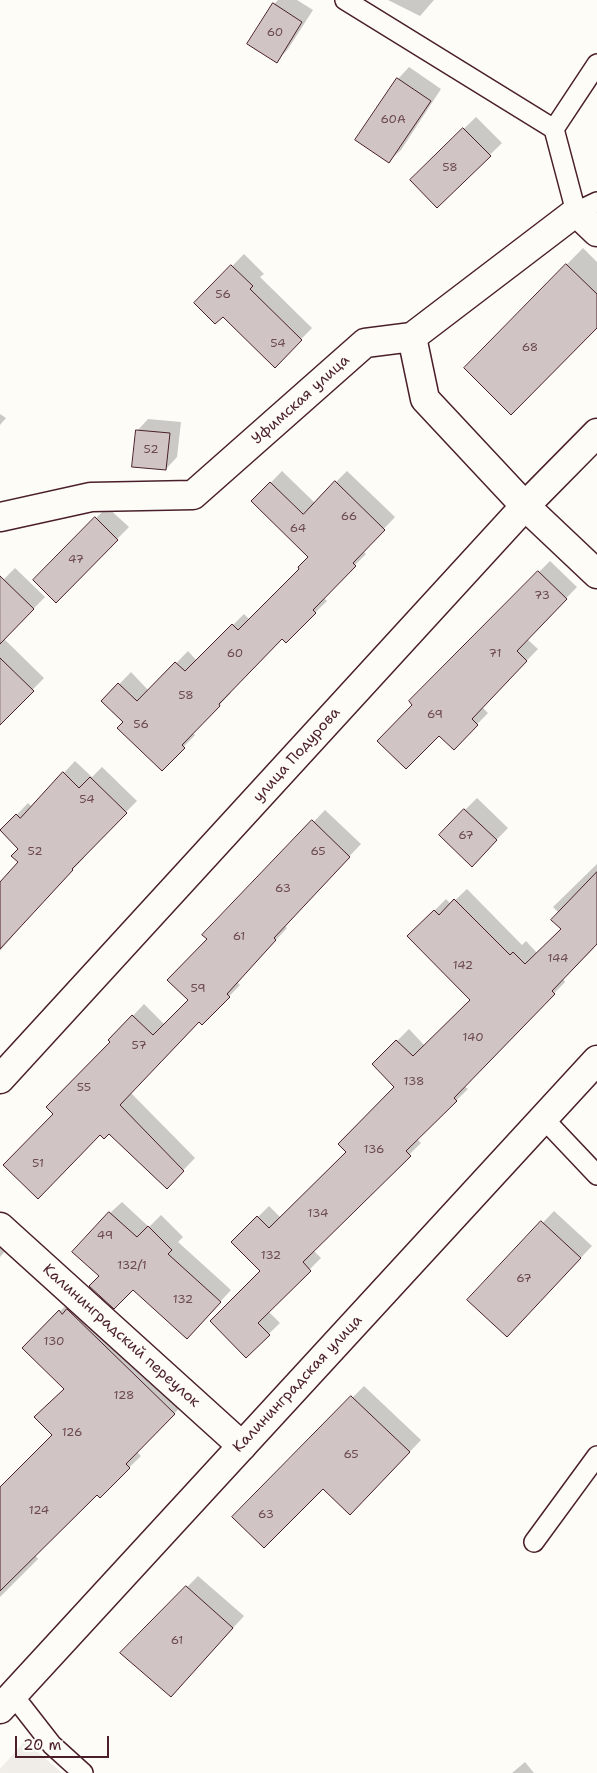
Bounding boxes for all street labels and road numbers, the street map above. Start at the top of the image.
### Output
street label: Уфимская улица [248,351,354,449]
street label: улица Подурова [250,704,344,806]
street label: Калининградский переулок [39,1261,203,1411]
street label: Калининградская улица [230,1312,366,1456]

